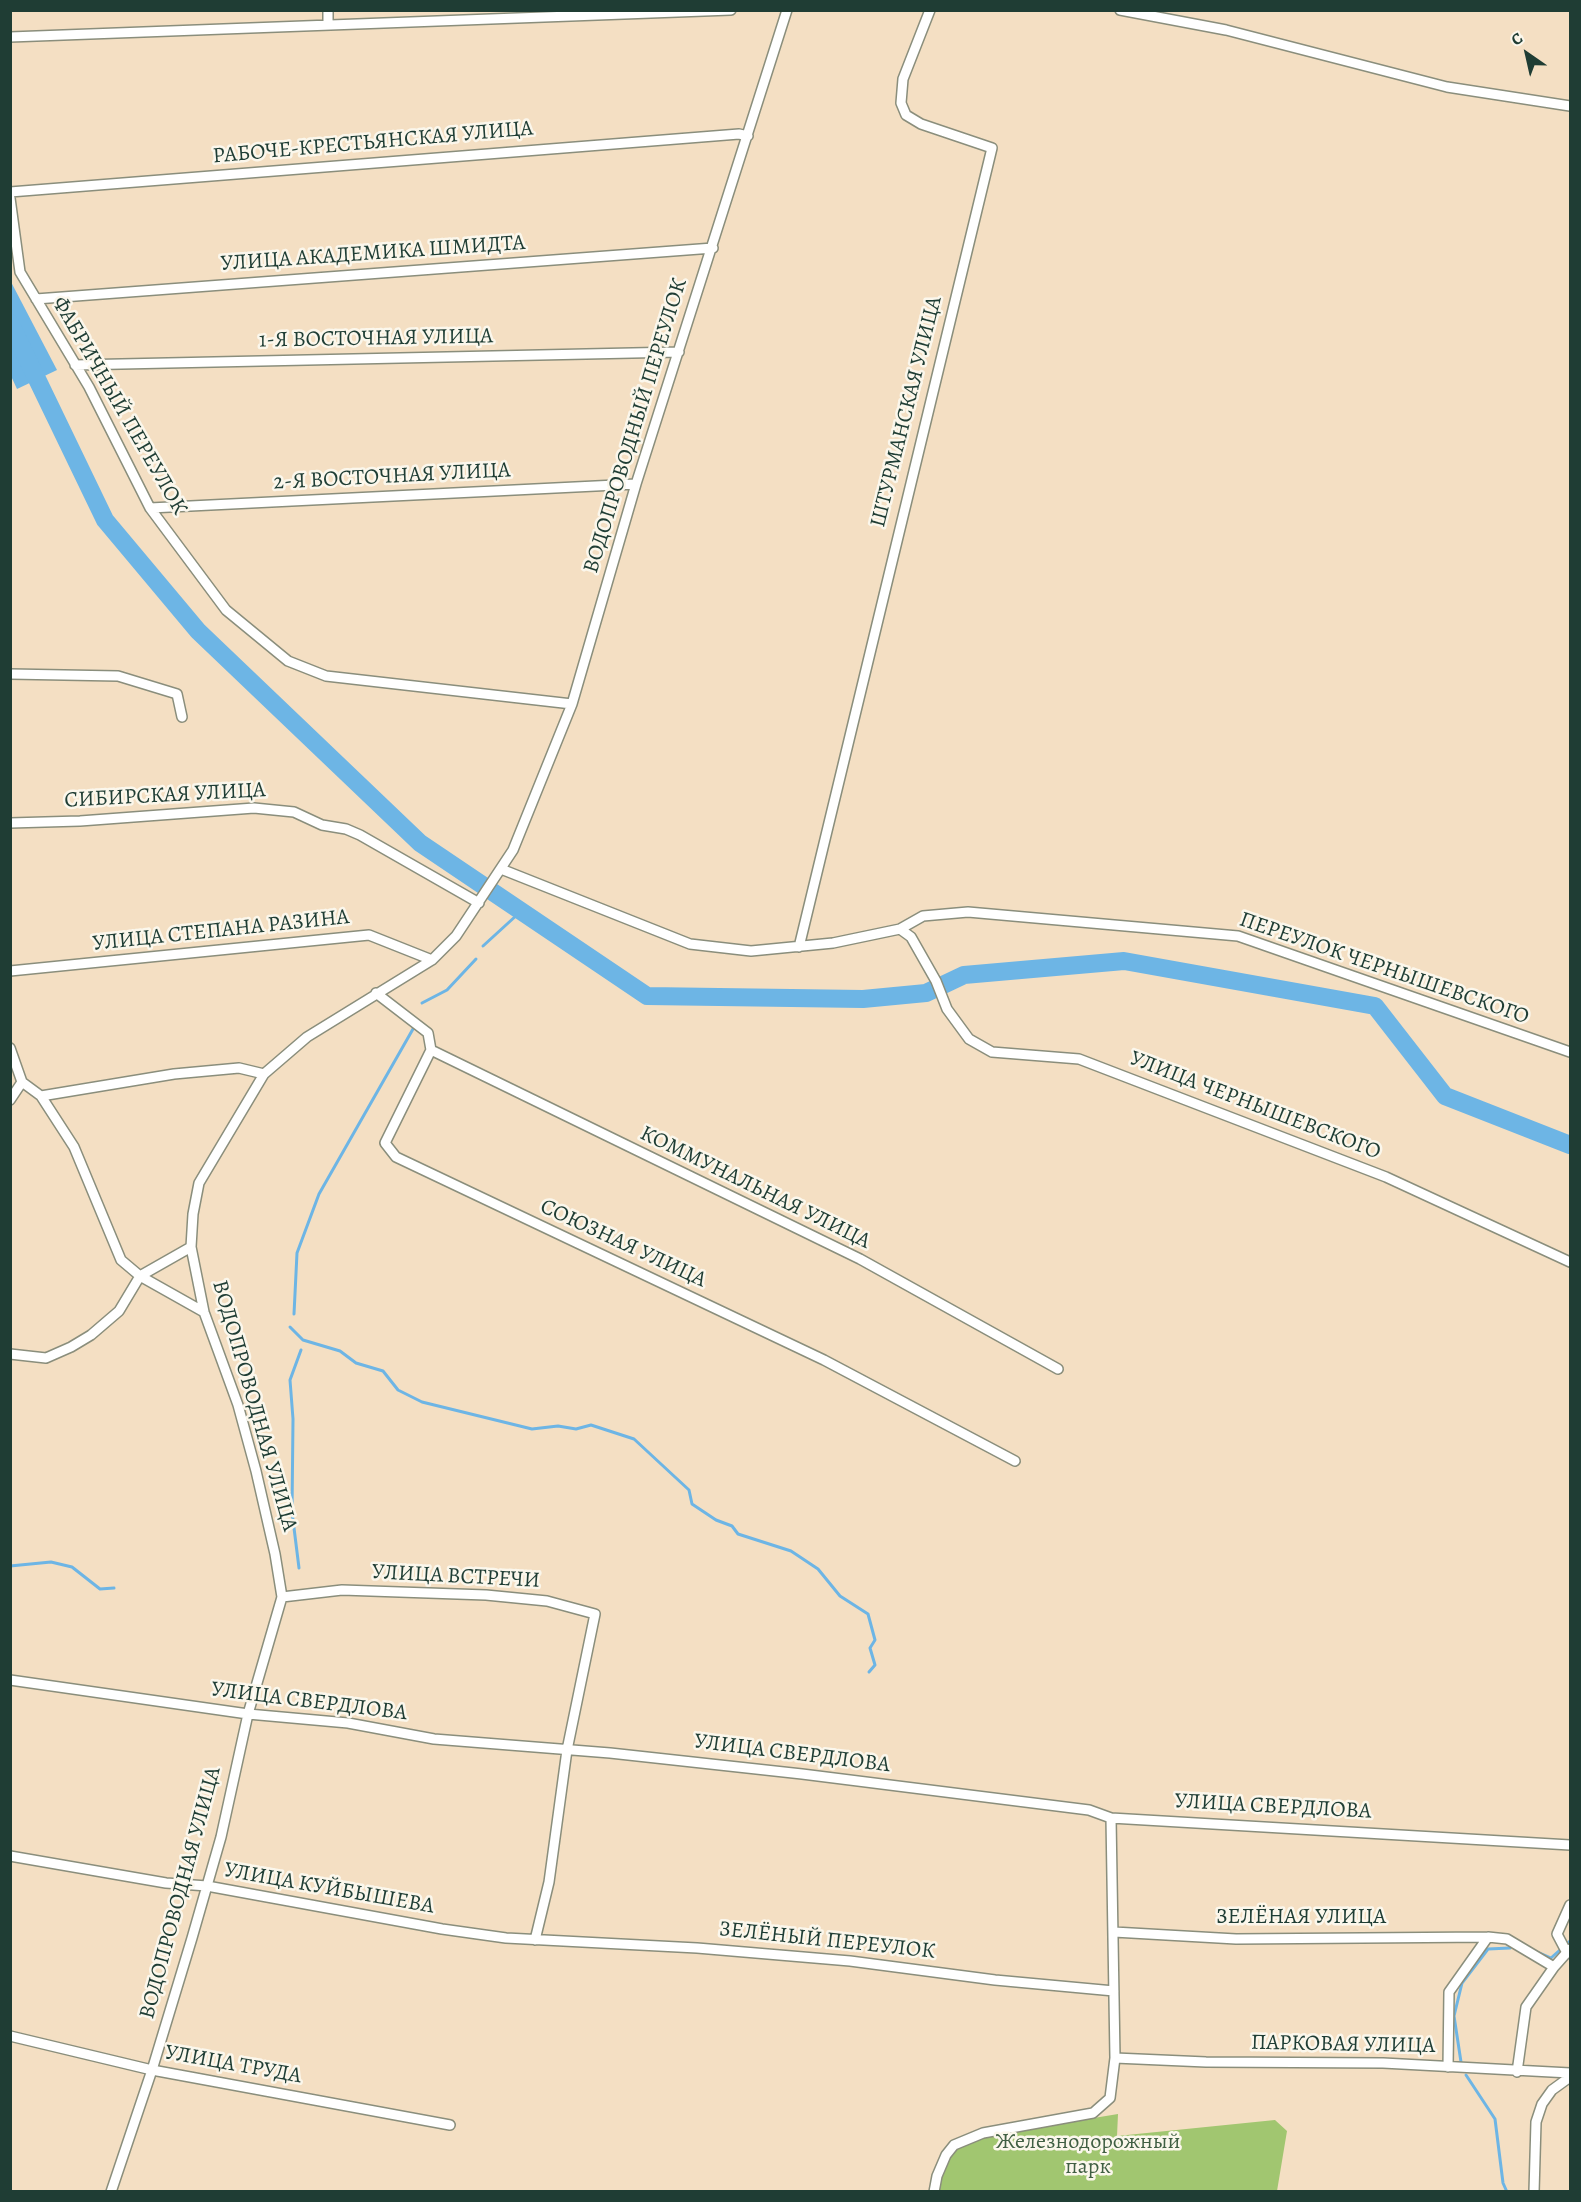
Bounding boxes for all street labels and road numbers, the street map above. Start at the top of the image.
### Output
street label: РАБОЧЕ-КРЕСТЬЯНСКАЯ УЛИЦА [212,116,534,170]
street label: УЛИЦА АКАДЕМИКА ШМИДТА [220,230,526,278]
street label: ВОДОПРОВОДНЫЙ ПЕРЕУЛОК [579,275,693,577]
street label: ФАБРИЧНЫЙ ПЕРЕУЛОК [46,292,192,520]
street label: ШТУРМАНСКАЯ УЛИЦА [865,294,949,530]
street label: 1-Я ВОСТОЧНАЯ УЛИЦА [259,324,493,354]
street label: 2-Я ВОСТОЧНАЯ УЛИЦА [273,458,511,496]
street label: СИБИРСКАЯ УЛИЦА [64,778,266,814]
street label: УЛИЦА СТЕПАНА РАЗИНА [91,904,351,958]
street label: ПЕРЕУЛОК ЧЕРНЫШЕВСКОГО [1236,907,1532,1031]
street label: УЛИЦА ЧЕРНЫШЕВСКОГО [1126,1046,1384,1166]
street label: КОММУНАЛЬНАЯ УЛИЦА [635,1121,875,1255]
street label: СОЮЗНАЯ УЛИЦА [536,1194,710,1294]
street label: ВОДОПРОВОДНАЯ УЛИЦА [205,1277,303,1535]
street label: УЛИЦА ВСТРЕЧИ [371,1559,541,1595]
street label: УЛИЦА СВЕРДЛОВА [210,1677,408,1727]
street label: УЛИЦА СВЕРДЛОВА [693,1729,891,1779]
street label: ВОДОПРОВОДНАЯ УЛИЦА [135,1764,227,2022]
street label: УЛИЦА СВЕРДЛОВА [1174,1789,1372,1825]
street label: УЛИЦА КУЙБЫШЕВА [222,1858,436,1920]
street label: ЗЕЛЁНАЯ УЛИЦА [1216,1905,1386,1931]
street label: ЗЕЛЁНЫЙ ПЕРЕУЛОК [718,1917,936,1965]
street label: ПАРКОВАЯ УЛИЦА [1251,2030,1435,2060]
street label: УЛИЦА ТРУДА [163,2040,303,2090]

